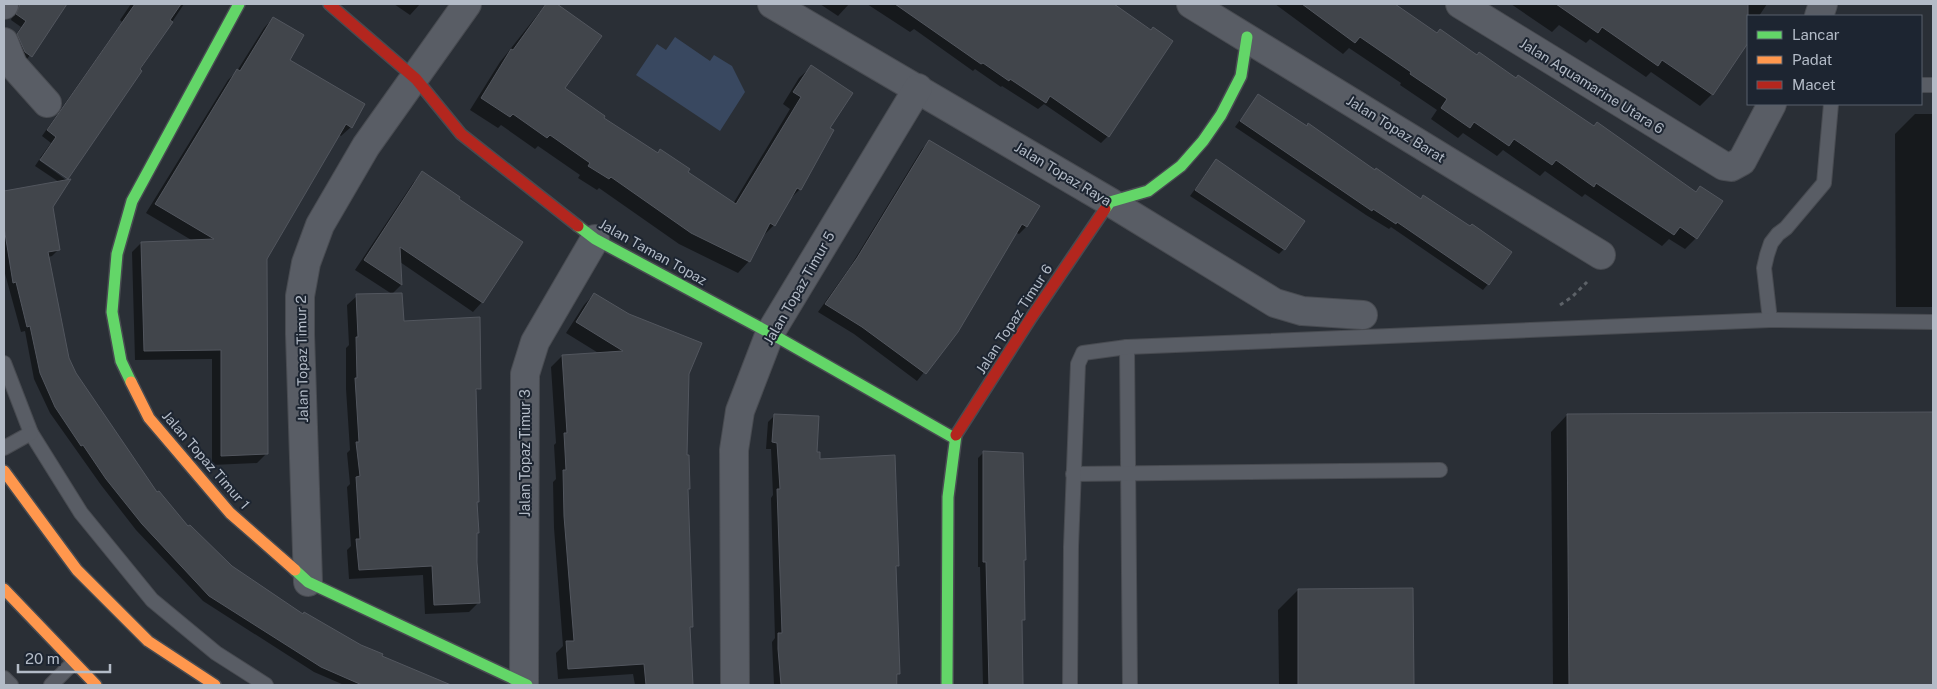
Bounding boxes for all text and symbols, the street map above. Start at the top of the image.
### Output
legend [1747,15,1922,105]
text: Lancar [1792,26,1840,43]
street label: Jalan Aquamarine Utara 6 [1517,35,1667,137]
text: Padat [1792,51,1833,68]
text: Macet [1792,76,1836,93]
street label: Jalan Topaz Barat [1344,92,1448,166]
street label: Jalan Topaz Raya [1012,139,1114,209]
street label: Jalan Taman Topaz [596,216,710,288]
street label: Jalan Topaz Timur 5 [760,229,838,347]
street label: Jalan Topaz Timur 6 [973,261,1056,377]
street label: Jalan Topaz Timur 2 [293,295,311,423]
street label: Jalan Topaz Timur 3 [517,389,533,517]
street label: Jalan Topaz Timur 1 [159,408,253,512]
scale bar [18,642,110,674]
text: 20 m [25,650,60,667]

